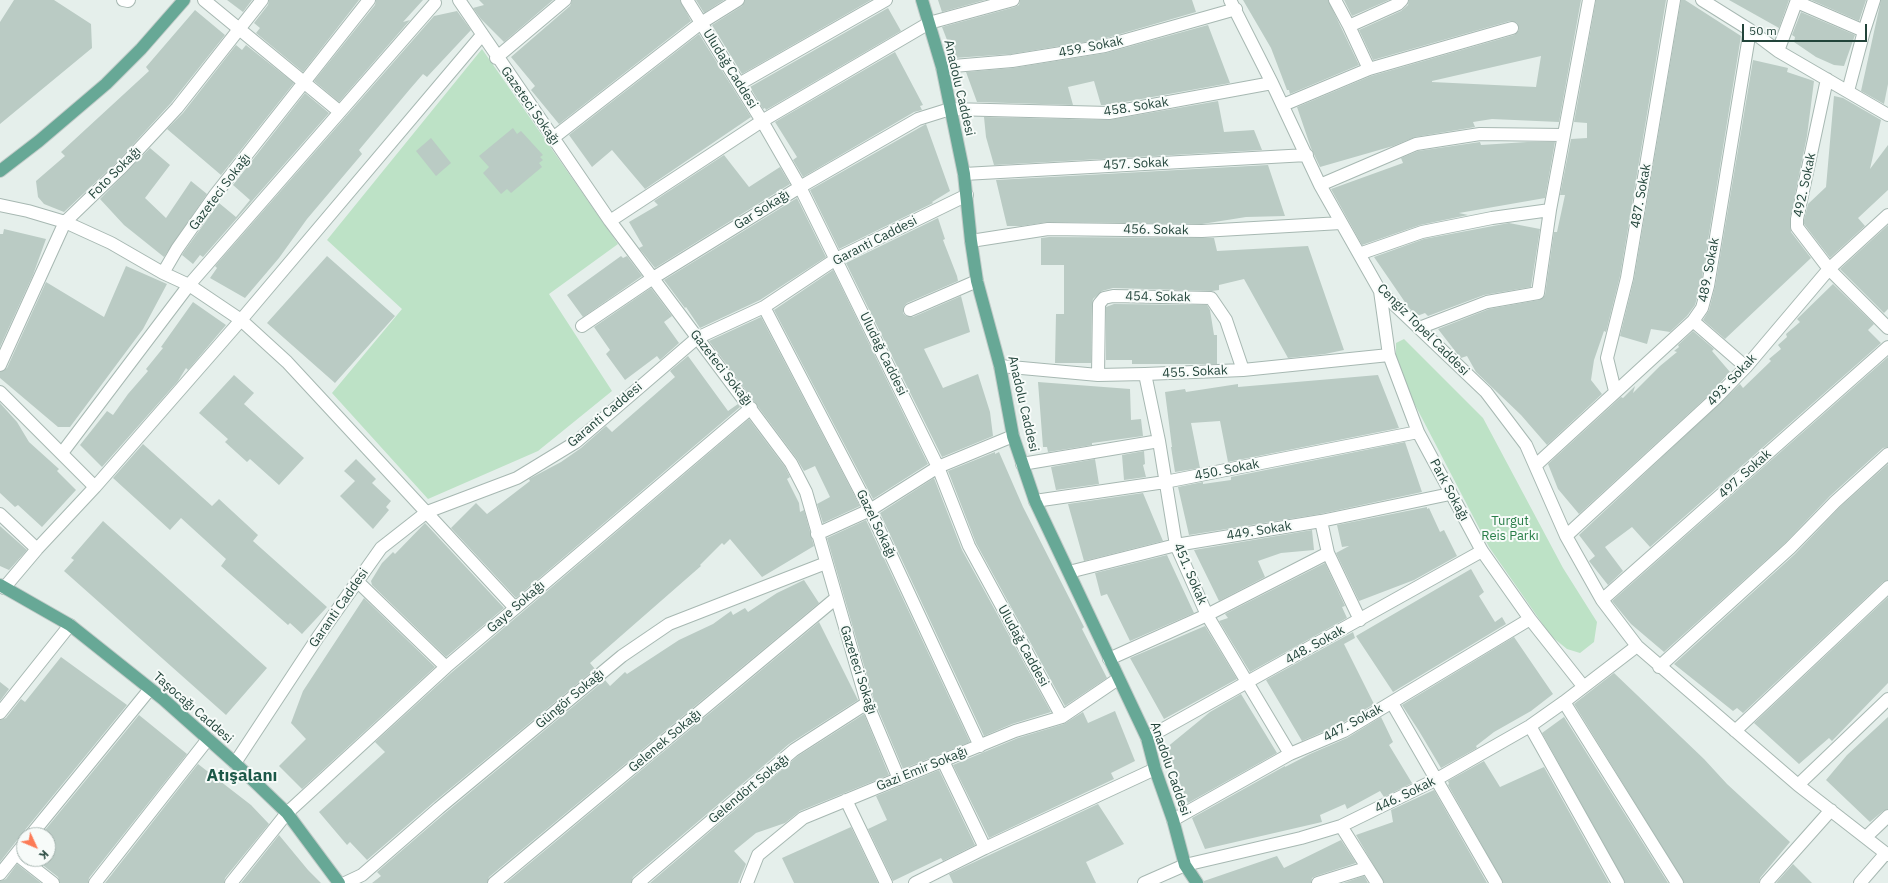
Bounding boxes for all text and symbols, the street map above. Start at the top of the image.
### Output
scale bar [1744,16,1869,42]
text: 50 m [1749,23,1777,38]
street label: Uludağ Caddesi [699,26,761,112]
street label: 459. Sokak [1057,33,1125,61]
street label: Anadolu Caddesi [940,38,978,138]
street label: Gazeteci Sokağı [497,64,563,148]
street label: 458. Sokak [1102,94,1170,120]
street label: Foto Sokağı [86,144,144,202]
street label: Gazeteci Sokağı [186,150,254,234]
street label: 492. Sokak [1791,151,1819,219]
street label: 457. Sokak [1103,154,1169,174]
street label: 487. Sokak [1628,162,1654,230]
street label: Gar Sokağı [731,187,793,233]
street label: Garanti Caddesi [830,213,920,269]
street label: 456. Sokak [1123,222,1189,238]
street label: 489. Sokak [1695,236,1723,304]
street label: Cengiz Topel Caddesi [1374,281,1472,379]
street label: 454. Sokak [1125,289,1191,305]
street label: Uludağ Caddesi [856,310,910,398]
street label: Gazeteci Sokağı [686,327,756,409]
street label: 493. Sokak [1704,351,1760,409]
street label: Anadolu Caddesi [1004,354,1042,454]
street label: 455. Sokak [1162,362,1228,382]
street label: Garanti Caddesi [564,379,646,451]
street label: 497. Sokak [1715,446,1775,502]
street label: 450. Sokak [1193,456,1261,484]
street label: Park Sokağı [1426,456,1472,524]
street label: Gazel Sokağı [853,487,899,561]
park label: Turgut Reis Parkı [1481,513,1539,544]
street label: 449. Sokak [1225,518,1293,544]
street label: 451. Sokak [1170,541,1210,607]
street label: Garanti Caddesi [306,566,372,650]
street label: Gaye Sokağı [484,578,548,636]
street label: Uludağ Caddesi [994,602,1052,690]
street label: 448. Sokak [1283,622,1347,668]
street label: Gazeteci Sokağı [836,624,880,716]
street label: Güngör Sokağı [533,666,607,732]
street label: Taşocağı Caddesi [150,669,236,747]
street label: 447. Sokak [1320,701,1386,745]
street label: Gelenek Sokağı [626,706,704,776]
street label: Anadolu Caddesi [1147,720,1193,818]
street label: Gazi Emir Sokağı [874,744,970,794]
street label: Gelendört Sokağı [706,751,792,827]
district label: Atışalanı [207,766,277,786]
street label: 446. Sokak [1372,774,1438,816]
north arrow [16,827,56,867]
text: K [36,847,52,862]

